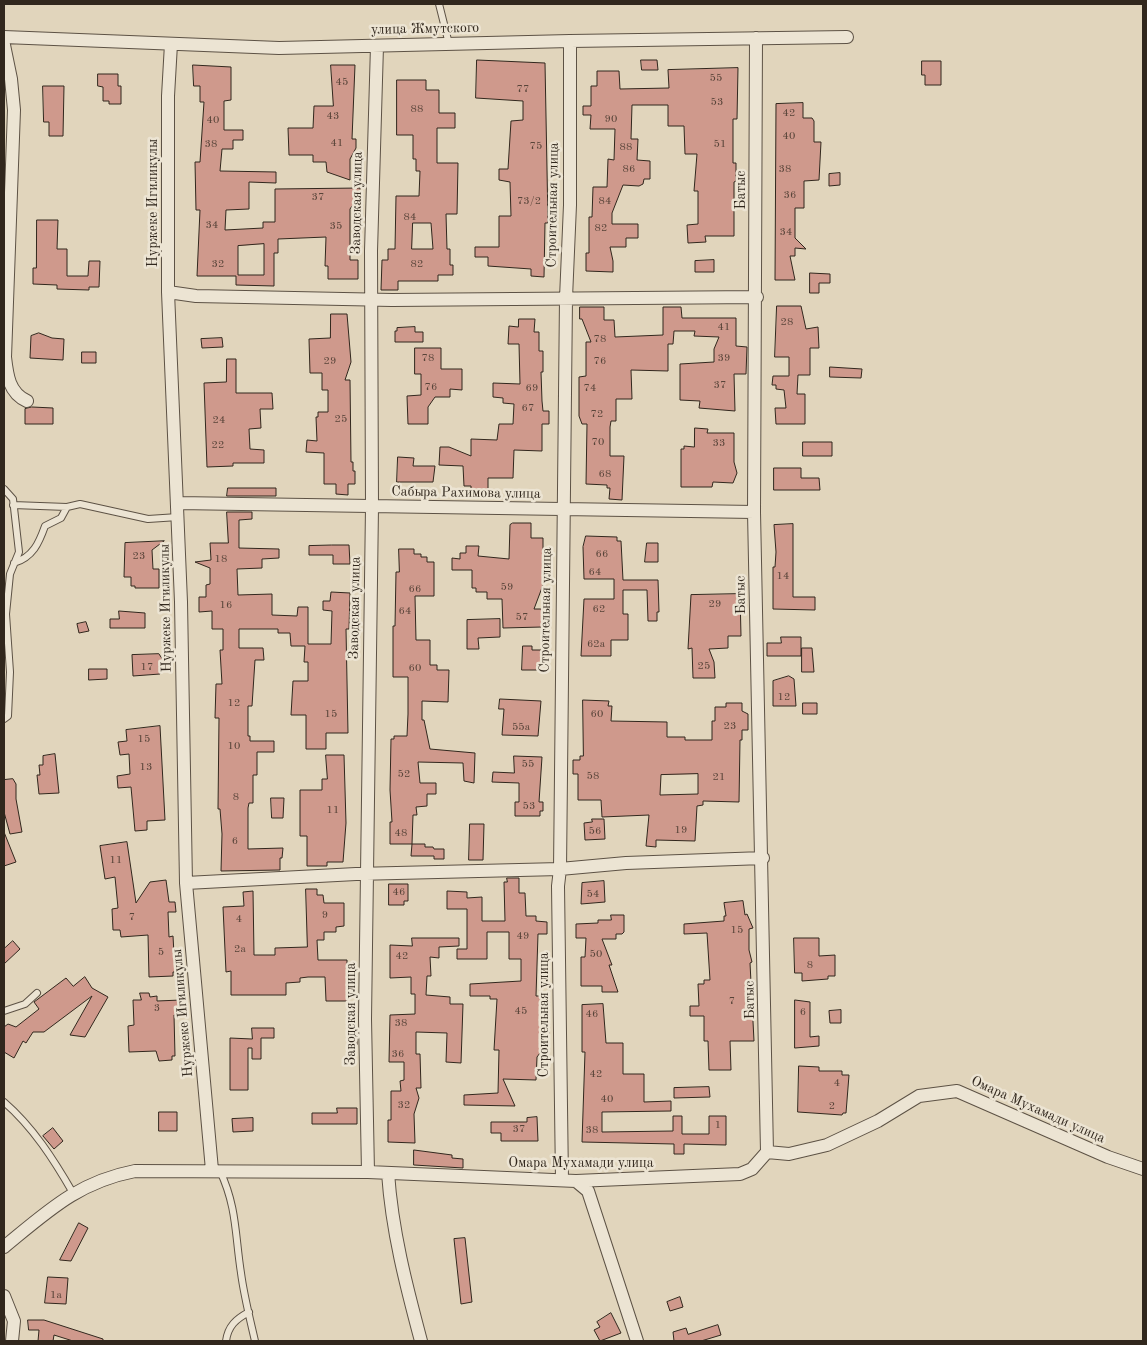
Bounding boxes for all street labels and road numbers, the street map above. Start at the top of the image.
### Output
street label: улица Жмутского [371,20,479,38]
street label: Нуржеке Игиликулы [145,139,161,267]
street label: Строительная улица [544,142,562,268]
street label: Заводская улица [348,151,366,255]
street label: Батыс [733,171,749,209]
street label: Сабыра Рахимова улица [391,483,541,503]
street label: Нуржеке Игиликулы [156,544,176,672]
street label: Строительная улица [537,547,555,673]
street label: Заводская улица [346,556,364,660]
street label: Батыс [732,575,750,615]
street label: Нуржеке Игиликулы [169,948,197,1078]
street label: Строительная улица [536,952,552,1078]
street label: Заводская улица [343,963,359,1065]
street label: Батыс [741,980,759,1020]
street label: Омара Мухамади улица [968,1073,1108,1147]
street label: Омара Мухамади улица [508,1155,654,1171]

